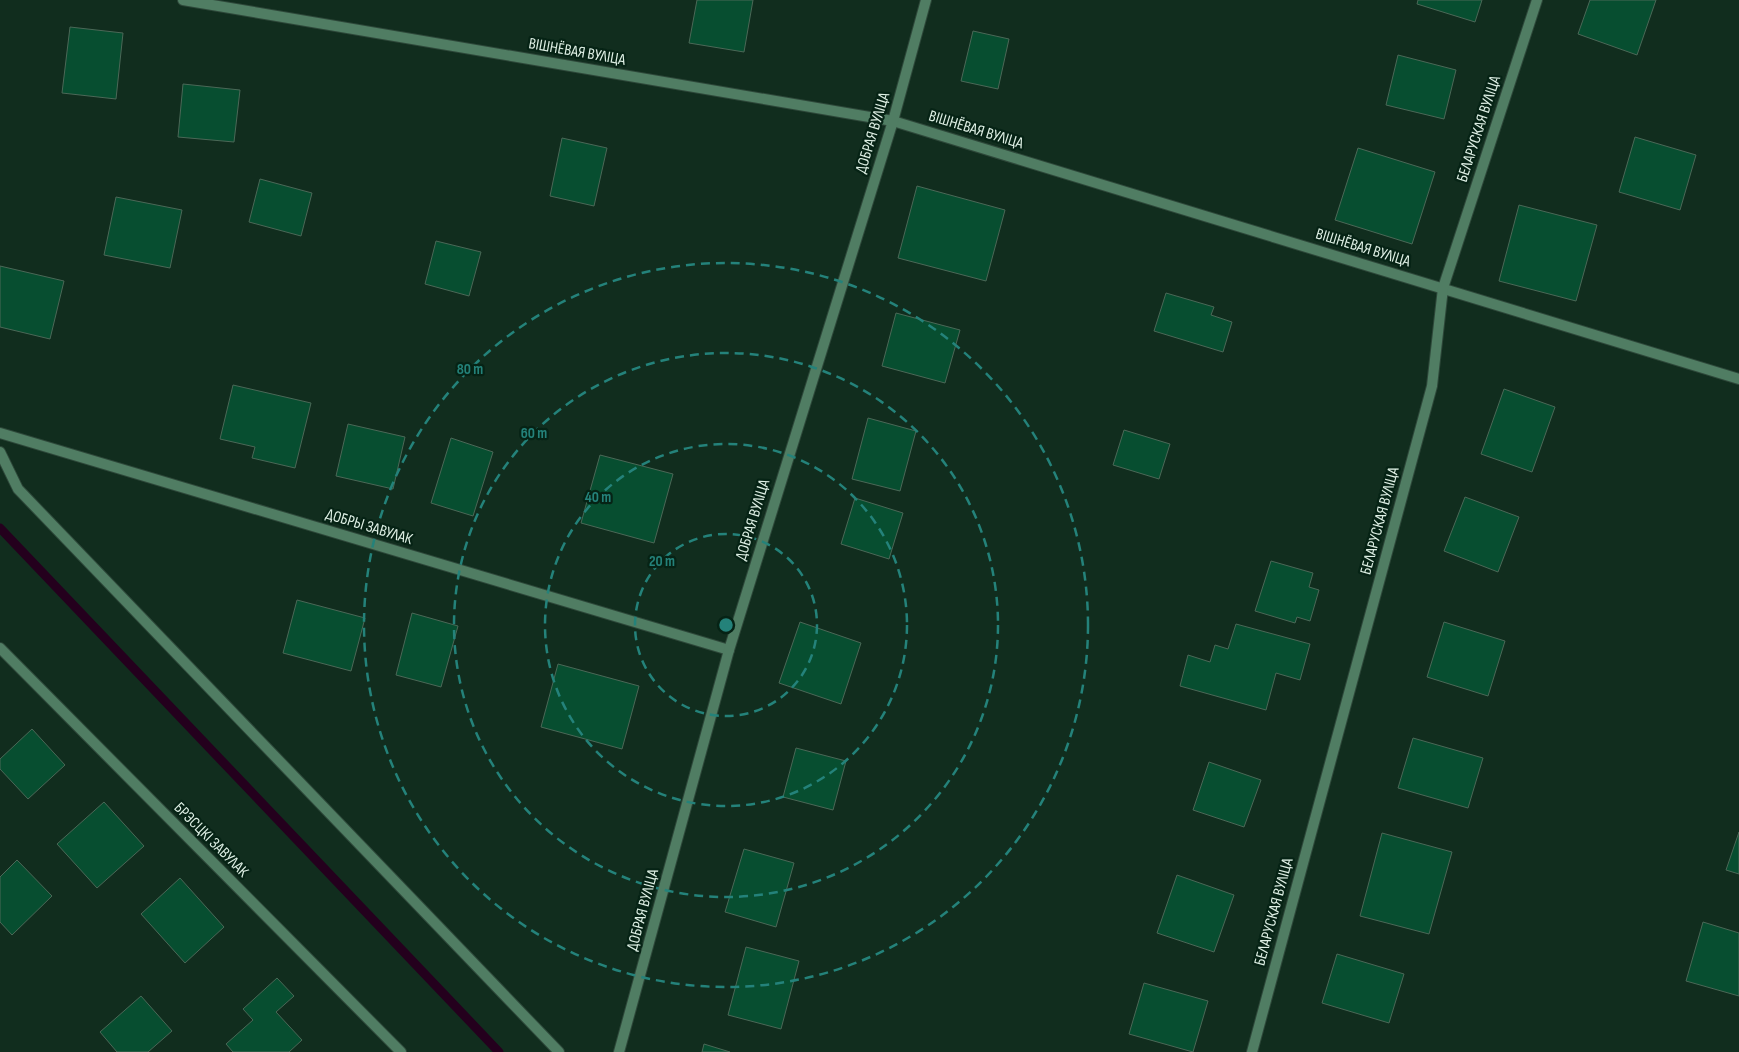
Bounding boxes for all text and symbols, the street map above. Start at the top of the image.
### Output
street label: ВІШНЁВАЯ ВУЛІЦА [527,34,627,70]
street label: БЕЛАРУСКАЯ ВУЛІЦА [1453,73,1505,185]
street label: ДОБРАЯ ВУЛІЦА [852,90,894,176]
street label: ВІШНЁВАЯ ВУЛІЦА [926,107,1026,153]
street label: ВІШНЁВАЯ ВУЛІЦА [1313,225,1413,271]
text: 80 m [457,360,483,379]
text: 60 m [521,424,547,443]
street label: БЕЛАРУСКАЯ ВУЛІЦА [1357,465,1404,577]
street label: ДОБРАЯ ВУЛІЦА [732,477,774,563]
text: 40 m [585,488,611,507]
street label: ДОБРЫ ЗАВУЛАК [323,505,416,549]
text: 20 m [649,552,675,571]
centre of rings [717,616,735,634]
street label: БРЭСЦКІ ЗАВУЛАК [170,799,253,882]
street label: БЕЛАРУСКАЯ ВУЛІЦА [1251,856,1298,968]
street label: ДОБРАЯ ВУЛІЦА [623,867,663,953]

